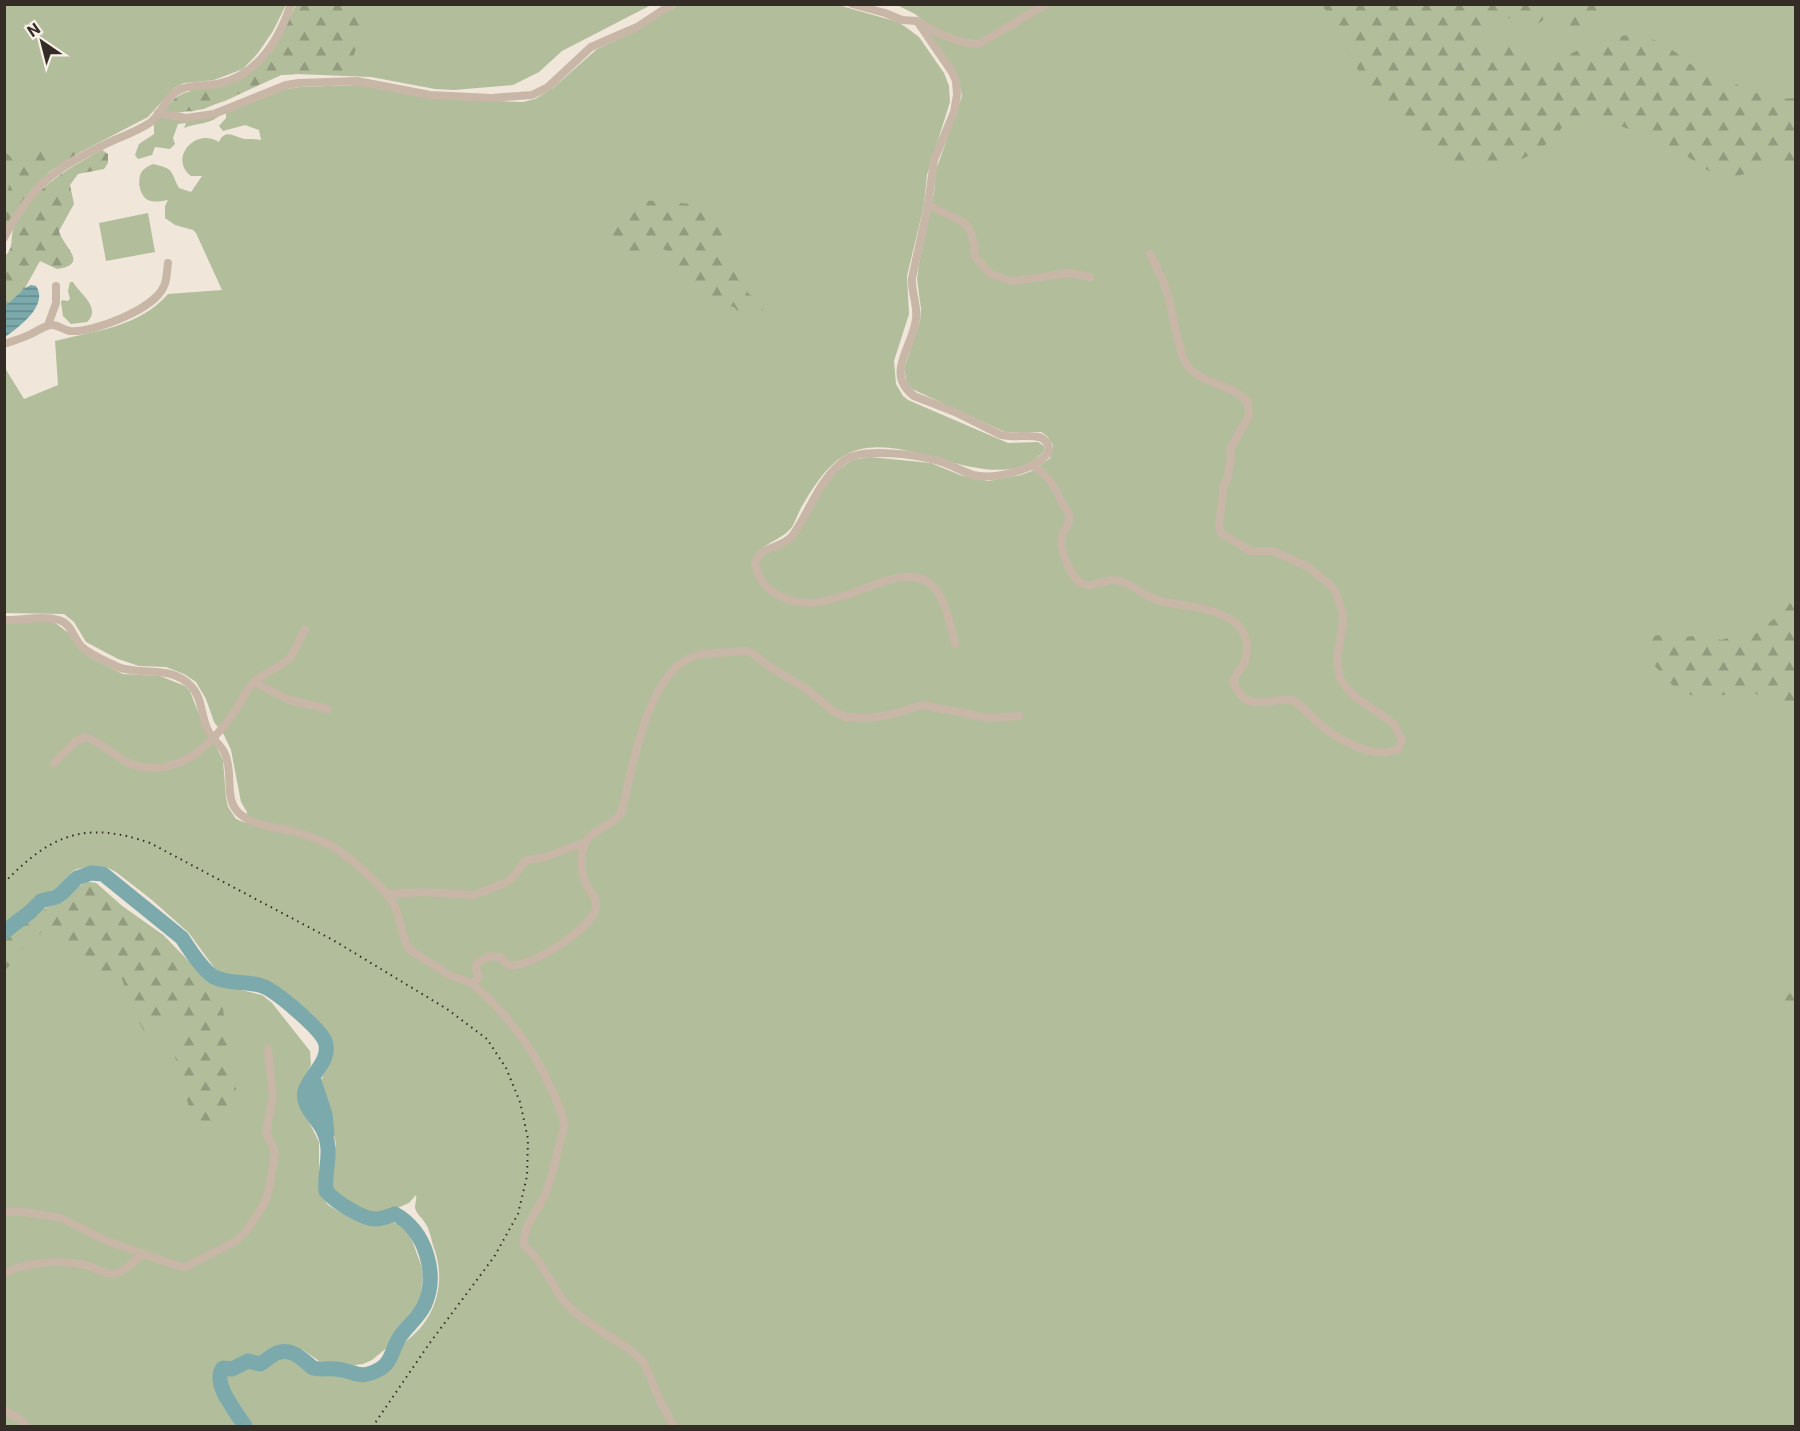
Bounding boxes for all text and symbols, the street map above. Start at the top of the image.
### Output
north arrow [12,12,72,72]
text: N [24,19,44,41]

